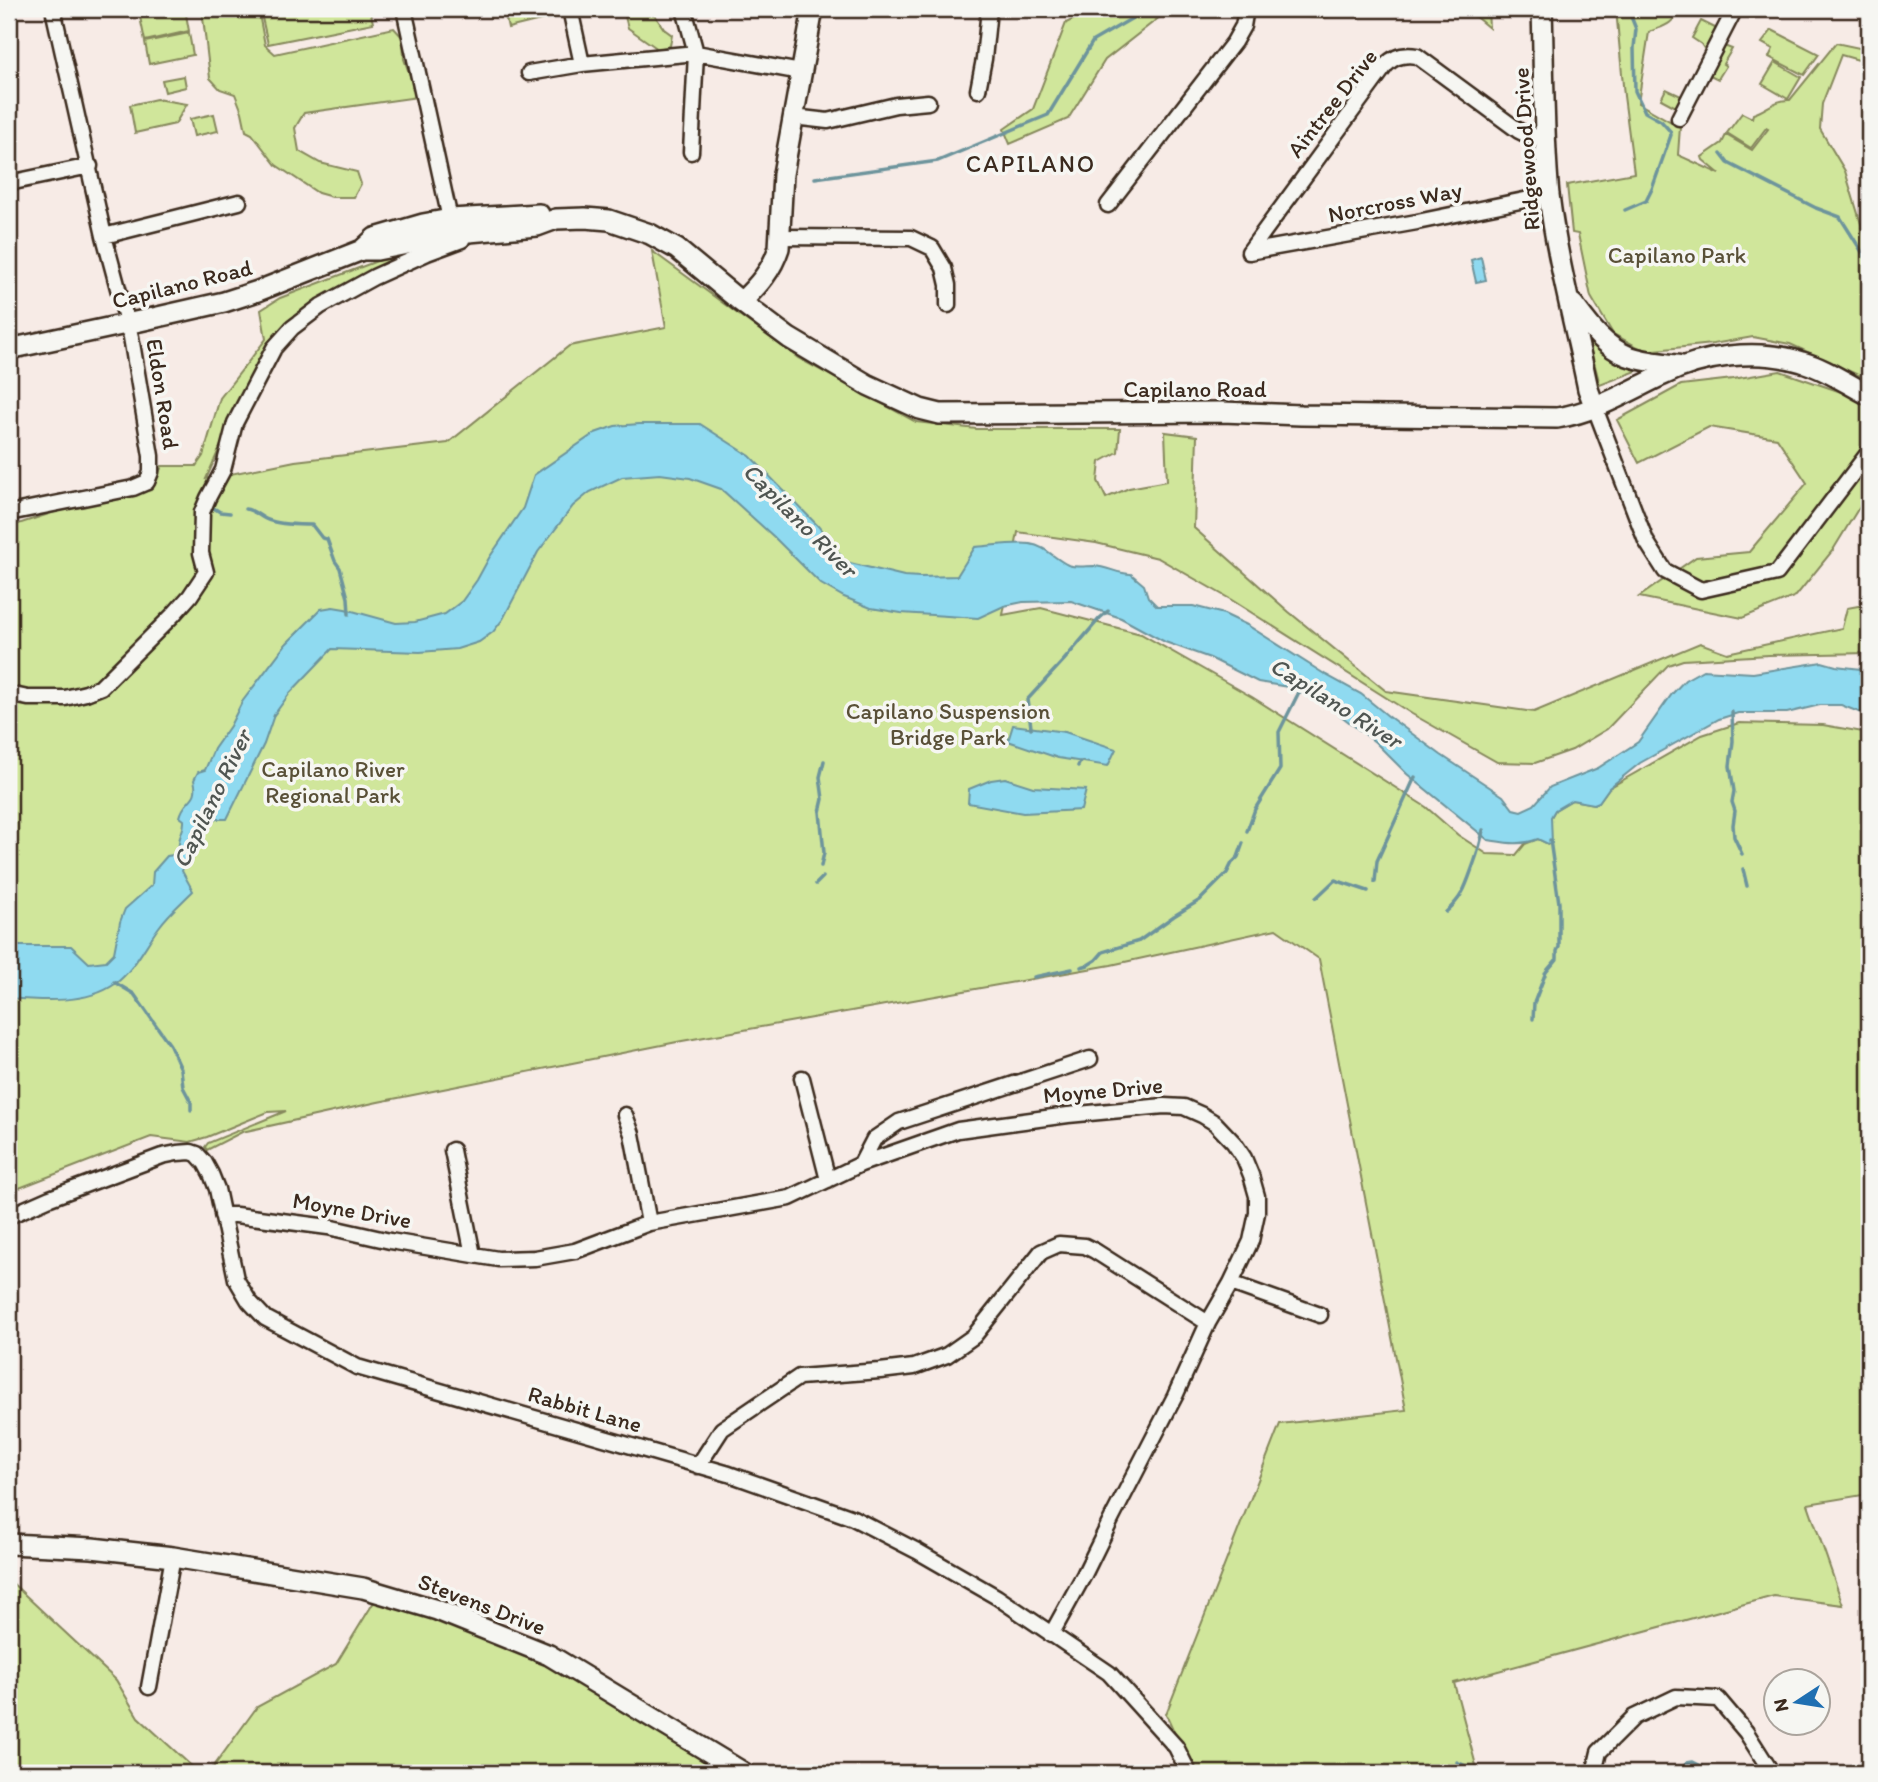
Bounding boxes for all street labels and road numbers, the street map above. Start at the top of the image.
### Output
street label: Aintree Drive [1281,43,1383,163]
street label: Ridgewood Drive [1506,66,1546,232]
street label: Norcross Way [1326,175,1464,229]
street label: Capilano Road [109,253,255,315]
street label: Eldon Road [140,337,186,452]
street label: Capilano Road [1123,375,1267,403]
street label: Moyne Drive [1042,1071,1164,1109]
street label: Moyne Drive [290,1186,414,1234]
street label: Rabbit Lane [525,1379,645,1439]
street label: Stevens Drive [414,1567,550,1641]

